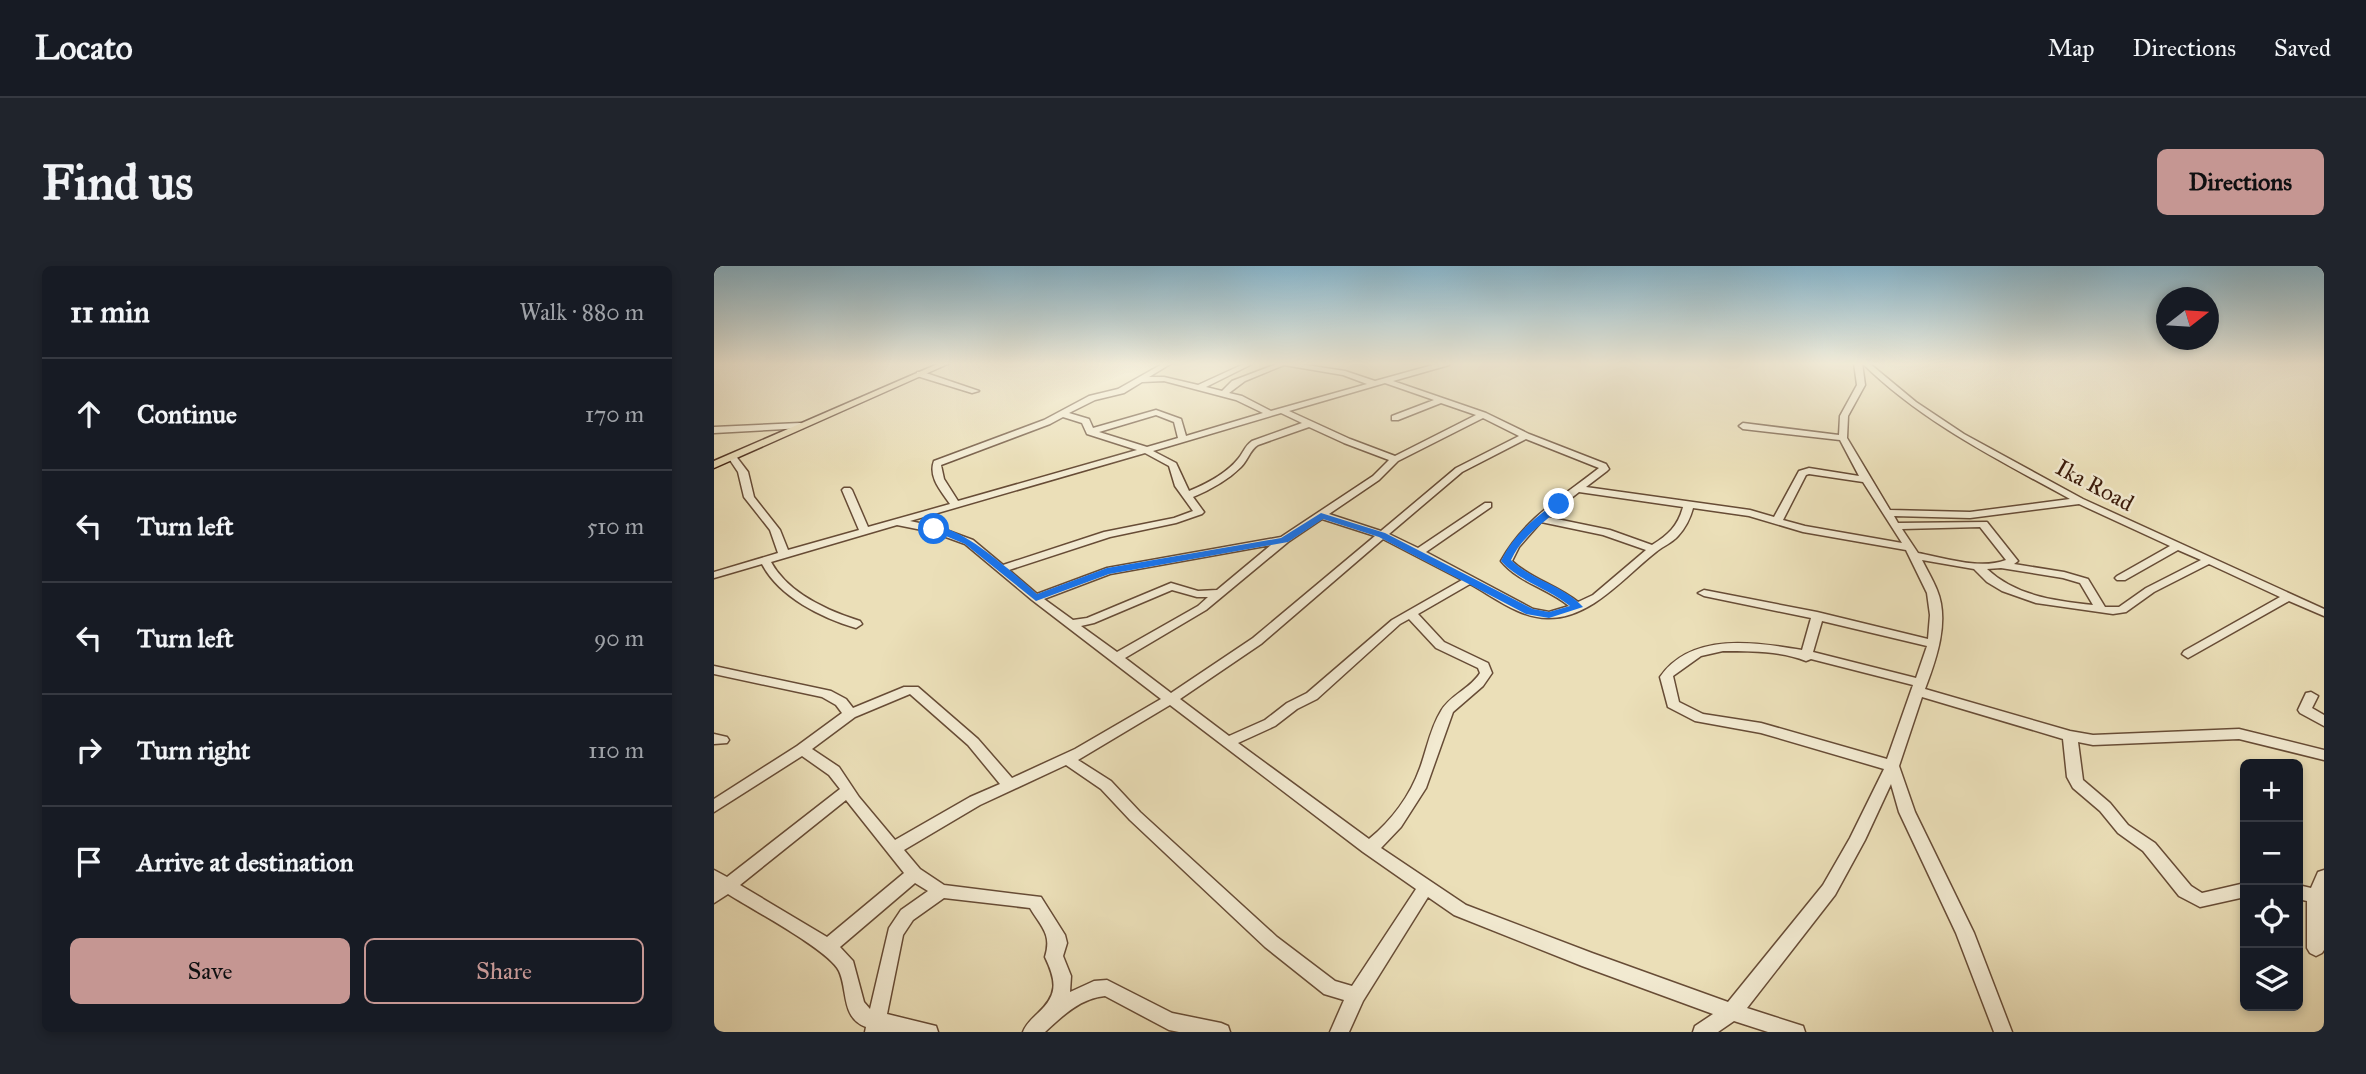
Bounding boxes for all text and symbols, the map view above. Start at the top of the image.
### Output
text: Locato [35,28,133,68]
text: Map [2048,33,2095,63]
text: Directions [2133,33,2236,63]
text: Saved [2274,33,2331,63]
button: Directions [2157,149,2324,215]
text: Find us [42,153,193,212]
north arrow [2156,287,2219,350]
text: 11 min [70,294,150,330]
text: Walk · 880 m [520,298,644,326]
icon: ahead [70,395,108,433]
text: Continue [137,398,237,430]
text: 170 m [585,400,644,428]
street label: Ika Road [2051,453,2139,517]
route end [1543,488,1574,519]
icon: left [70,507,108,545]
text: Turn left [137,510,233,542]
text: 510 m [587,512,644,540]
route start [918,513,949,544]
icon: left [70,619,108,657]
text: Turn left [137,622,233,654]
text: 90 m [594,624,644,652]
icon: right [70,731,108,769]
text: Turn right [137,734,250,766]
text: 110 m [588,736,644,764]
map controls [2240,759,2303,1011]
button: + [2240,759,2303,822]
button: − [2240,822,2303,885]
icon: arrive [70,843,108,881]
text: Arrive at destination [137,846,354,878]
button: locate [2240,885,2303,948]
button: Save [70,938,350,1004]
button: Share [364,938,644,1004]
button: layers [2240,948,2303,1011]

